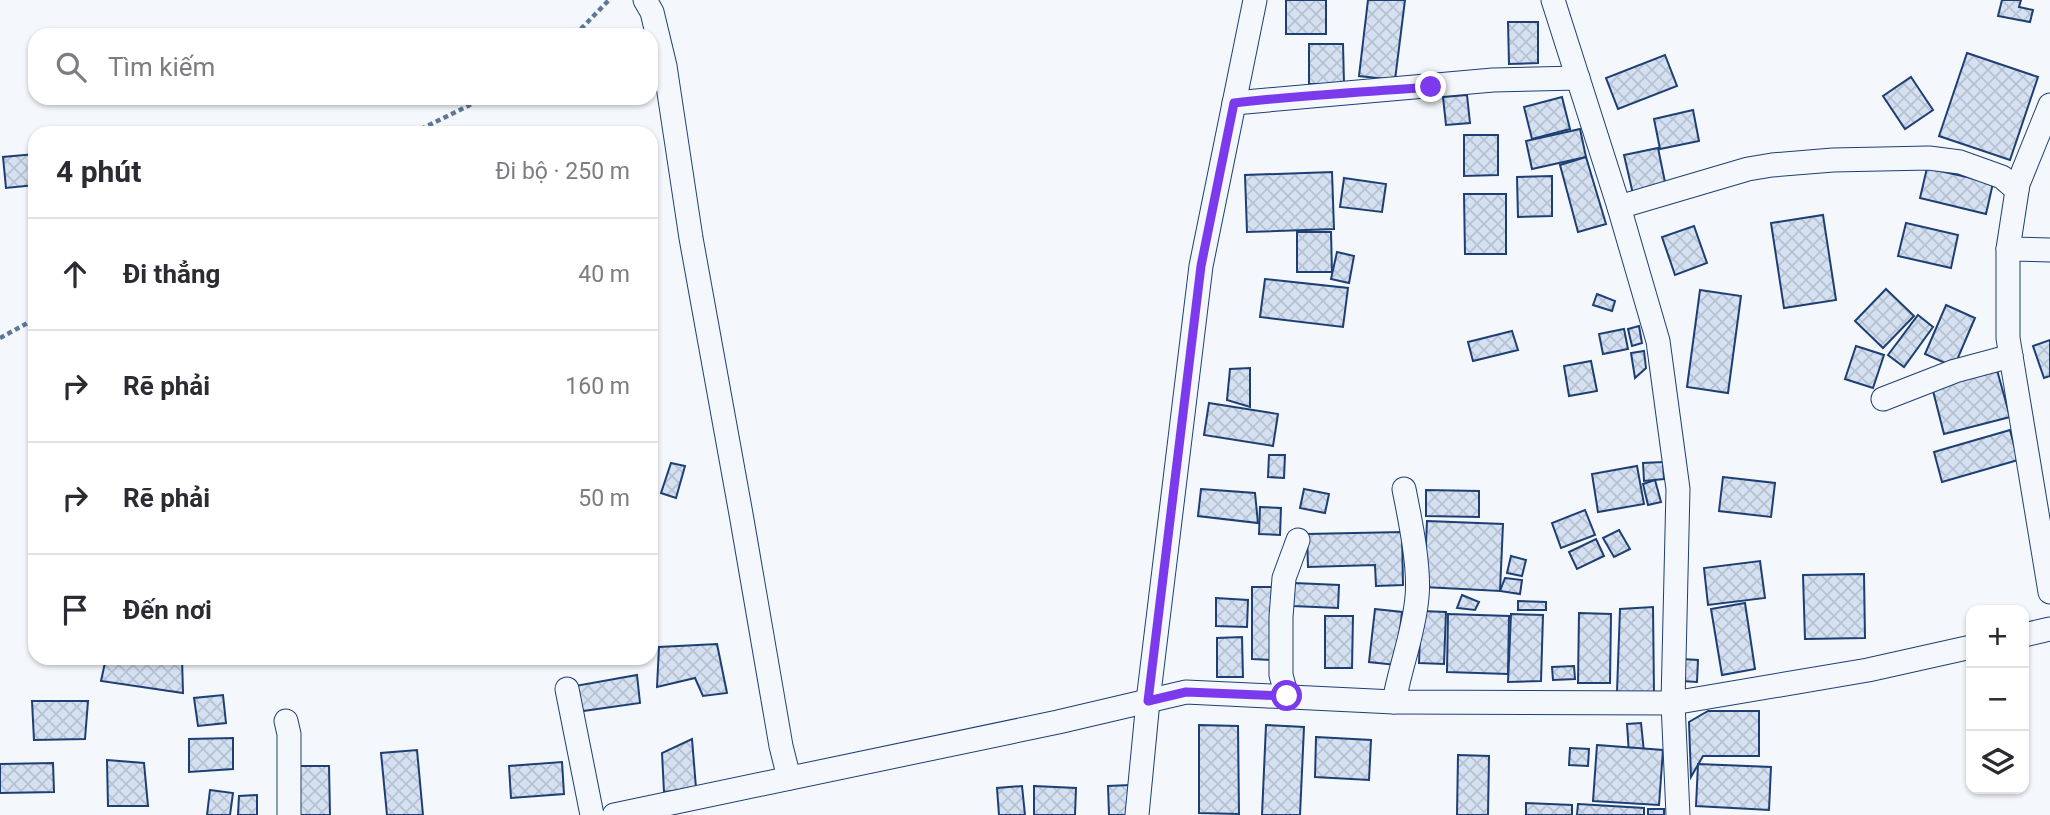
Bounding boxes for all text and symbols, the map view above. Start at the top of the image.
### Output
search box [28,28,658,105]
icon: search [52,48,90,86]
text: Tìm kiếm [108,52,215,82]
route end [1415,71,1446,102]
text: 4 phút [56,154,141,189]
text: Đi bộ · 250 m [495,158,630,185]
icon: ahead [56,255,94,293]
text: Đi thẳng [123,259,220,289]
text: 40 m [578,261,630,288]
icon: right [56,367,94,405]
text: Rẽ phải [123,371,210,401]
text: 160 m [565,373,630,400]
icon: right [56,479,94,517]
text: Rẽ phải [123,483,210,513]
text: 50 m [578,485,630,512]
icon: arrive [56,591,94,629]
text: Đến nơi [123,595,212,625]
map controls [1966,605,2029,794]
button: + [1966,605,2029,668]
button: − [1966,668,2029,731]
route start [1271,680,1302,711]
button: layers [1966,731,2029,794]

